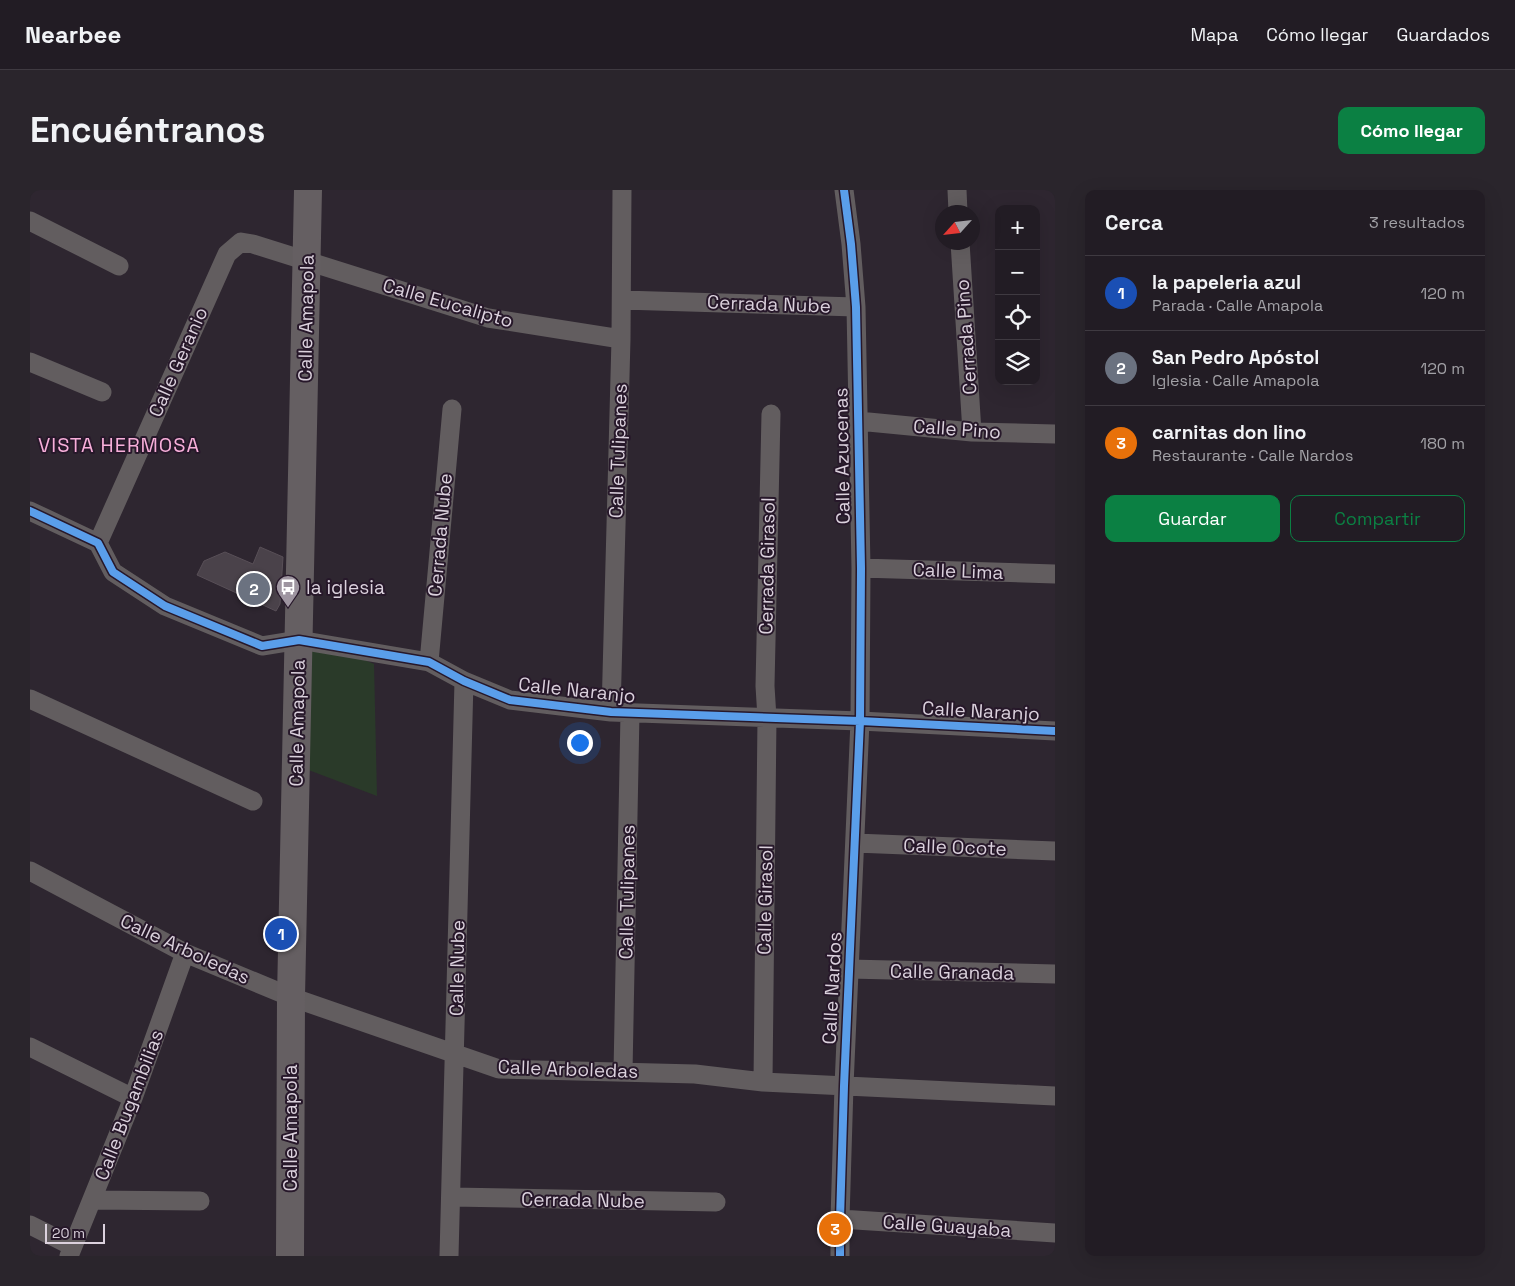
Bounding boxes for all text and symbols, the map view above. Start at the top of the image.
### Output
text: Nearbee [25,19,121,50]
text: Mapa [1190,23,1238,46]
text: Cómo llegar [1266,23,1368,46]
text: Guardados [1396,23,1490,46]
button: Cómo llegar [1338,107,1485,154]
text: Encuéntranos [30,108,265,152]
north arrow [935,205,980,250]
map controls [995,205,1040,385]
button: + [995,205,1040,250]
text: Cerca [1105,209,1163,236]
text: 3 resultados [1369,212,1465,233]
button: − [995,250,1040,295]
street label: Calle Amapola [292,254,320,382]
text: la papeleria azul [1152,270,1301,295]
street label: Calle Eucalipto [380,272,516,334]
street label: Cerrada Pino [949,278,983,396]
text: 1 [1117,283,1125,304]
text: 120 m [1421,283,1465,304]
street label: Cerrada Nube [707,289,831,319]
button: locate [995,295,1040,340]
text: Parada · Calle Amapola [1152,295,1323,316]
street label: Calle Geranio [143,303,213,421]
button: layers [995,340,1040,385]
text: San Pedro Apóstol [1152,345,1319,370]
text: 2 [1116,358,1126,379]
text: 120 m [1421,358,1465,379]
text: Iglesia · Calle Amapola [1152,370,1319,391]
street label: Calle Tulipanes [603,383,633,519]
street label: Calle Azucenas [828,387,856,525]
street label: Calle Pino [912,413,1002,445]
text: carnitas don lino [1152,420,1306,445]
district label: VISTA HERMOSA [38,432,200,458]
text: 3 [1116,433,1126,454]
text: 180 m [1420,433,1465,454]
text: Restaurante · Calle Nardos [1152,445,1353,466]
street label: Cerrada Nube [422,472,458,598]
button: Guardar [1105,495,1280,542]
button: Compartir [1290,495,1465,542]
street label: Cerrada Girasol [753,497,781,635]
street label: Calle Lima [912,557,1004,585]
pin: 2 [238,570,270,608]
bus stop icon: la iglesia [275,574,301,608]
place label: la iglesia [306,575,385,600]
street label: Calle Amapola [283,659,311,787]
street label: Calle Naranjo [517,671,637,709]
street label: Calle Naranjo [921,695,1041,727]
your location [567,730,593,756]
street label: Calle Tulipanes [613,824,641,960]
street label: Calle Ocote [903,833,1007,861]
street label: Calle Girasol [752,845,778,955]
street label: Calle Arboledas [116,908,254,990]
pin: 1 [265,915,297,953]
street label: Calle Nube [444,920,470,1016]
street label: Calle Nardos [817,931,847,1045]
street label: Calle Granada [890,958,1014,986]
street label: Calle Bugambilias [89,1026,169,1184]
street label: Calle Arboledas [497,1054,639,1084]
street label: Calle Amapola [278,1064,303,1192]
street label: Cerrada Nube [521,1186,645,1214]
street label: Calle Guayaba [882,1209,1012,1243]
pin: 3 [819,1210,851,1248]
scale bar [45,1221,105,1244]
text: 20 m [52,1224,85,1242]

